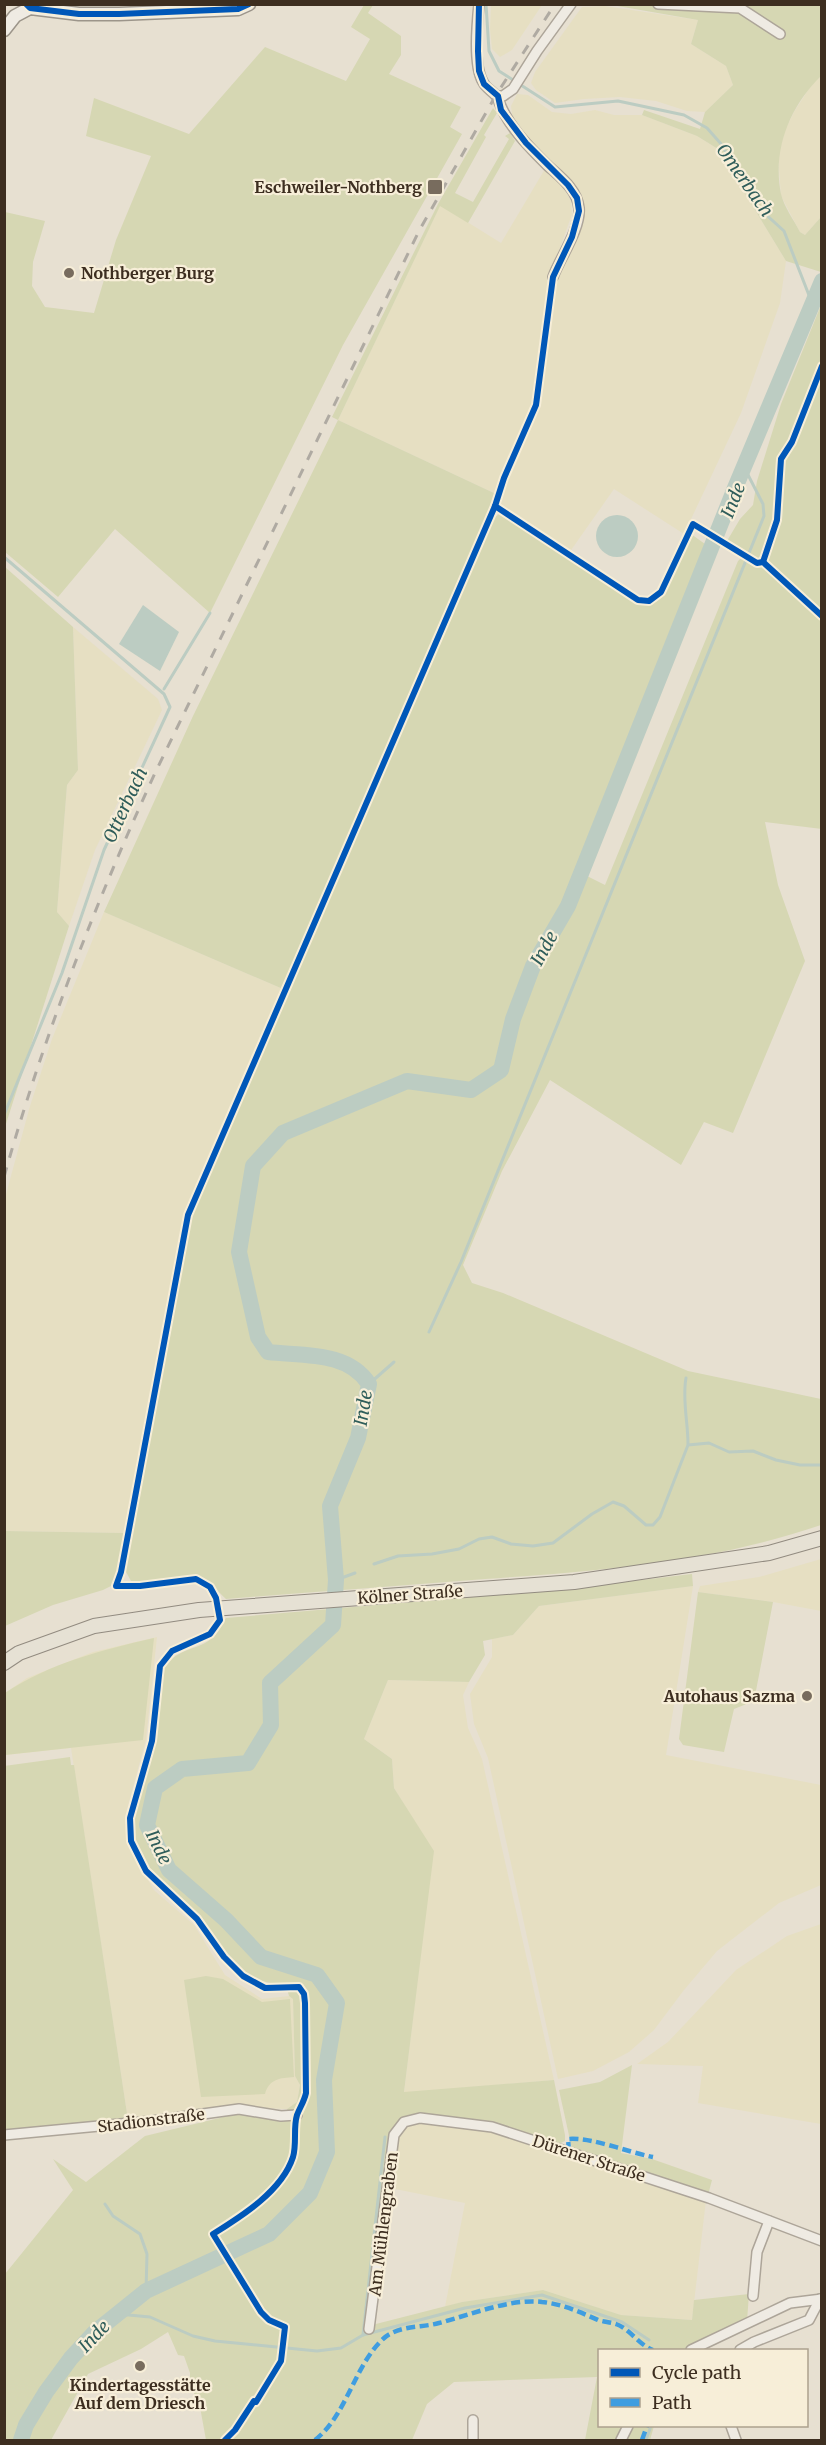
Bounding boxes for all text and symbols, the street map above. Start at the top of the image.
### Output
water label: Omerbach [711,139,779,221]
place label: Eschweiler-Nothberg [254,177,422,197]
marker: Eschweiler-Nothberg [426,178,444,196]
place label: Nothberger Burg [81,263,214,283]
marker: Nothberger Burg [62,266,76,280]
water label: Inde [716,479,750,521]
water label: Otterbach [98,764,152,846]
water label: Inde [525,927,563,969]
water label: Inde [349,1388,377,1428]
street label: Kölner Straße [357,1580,463,1608]
place label: Autohaus Sazma [663,1686,795,1706]
marker: Autohaus Sazma [800,1689,814,1703]
water label: Inde [141,1826,177,1868]
street label: Stadionstraße [96,2103,206,2137]
street label: Dürener Straße [530,2130,648,2186]
street label: Am Mühlengraben [364,2150,402,2298]
water label: Inde [73,2315,115,2357]
legend [598,2349,808,2427]
marker: Kindertagesstätte Auf dem Driesch [133,2359,147,2373]
text: Cycle path [652,2361,742,2384]
place label: Kindertagesstätte Auf dem Driesch [69,2375,211,2413]
text: Path [652,2391,692,2414]

